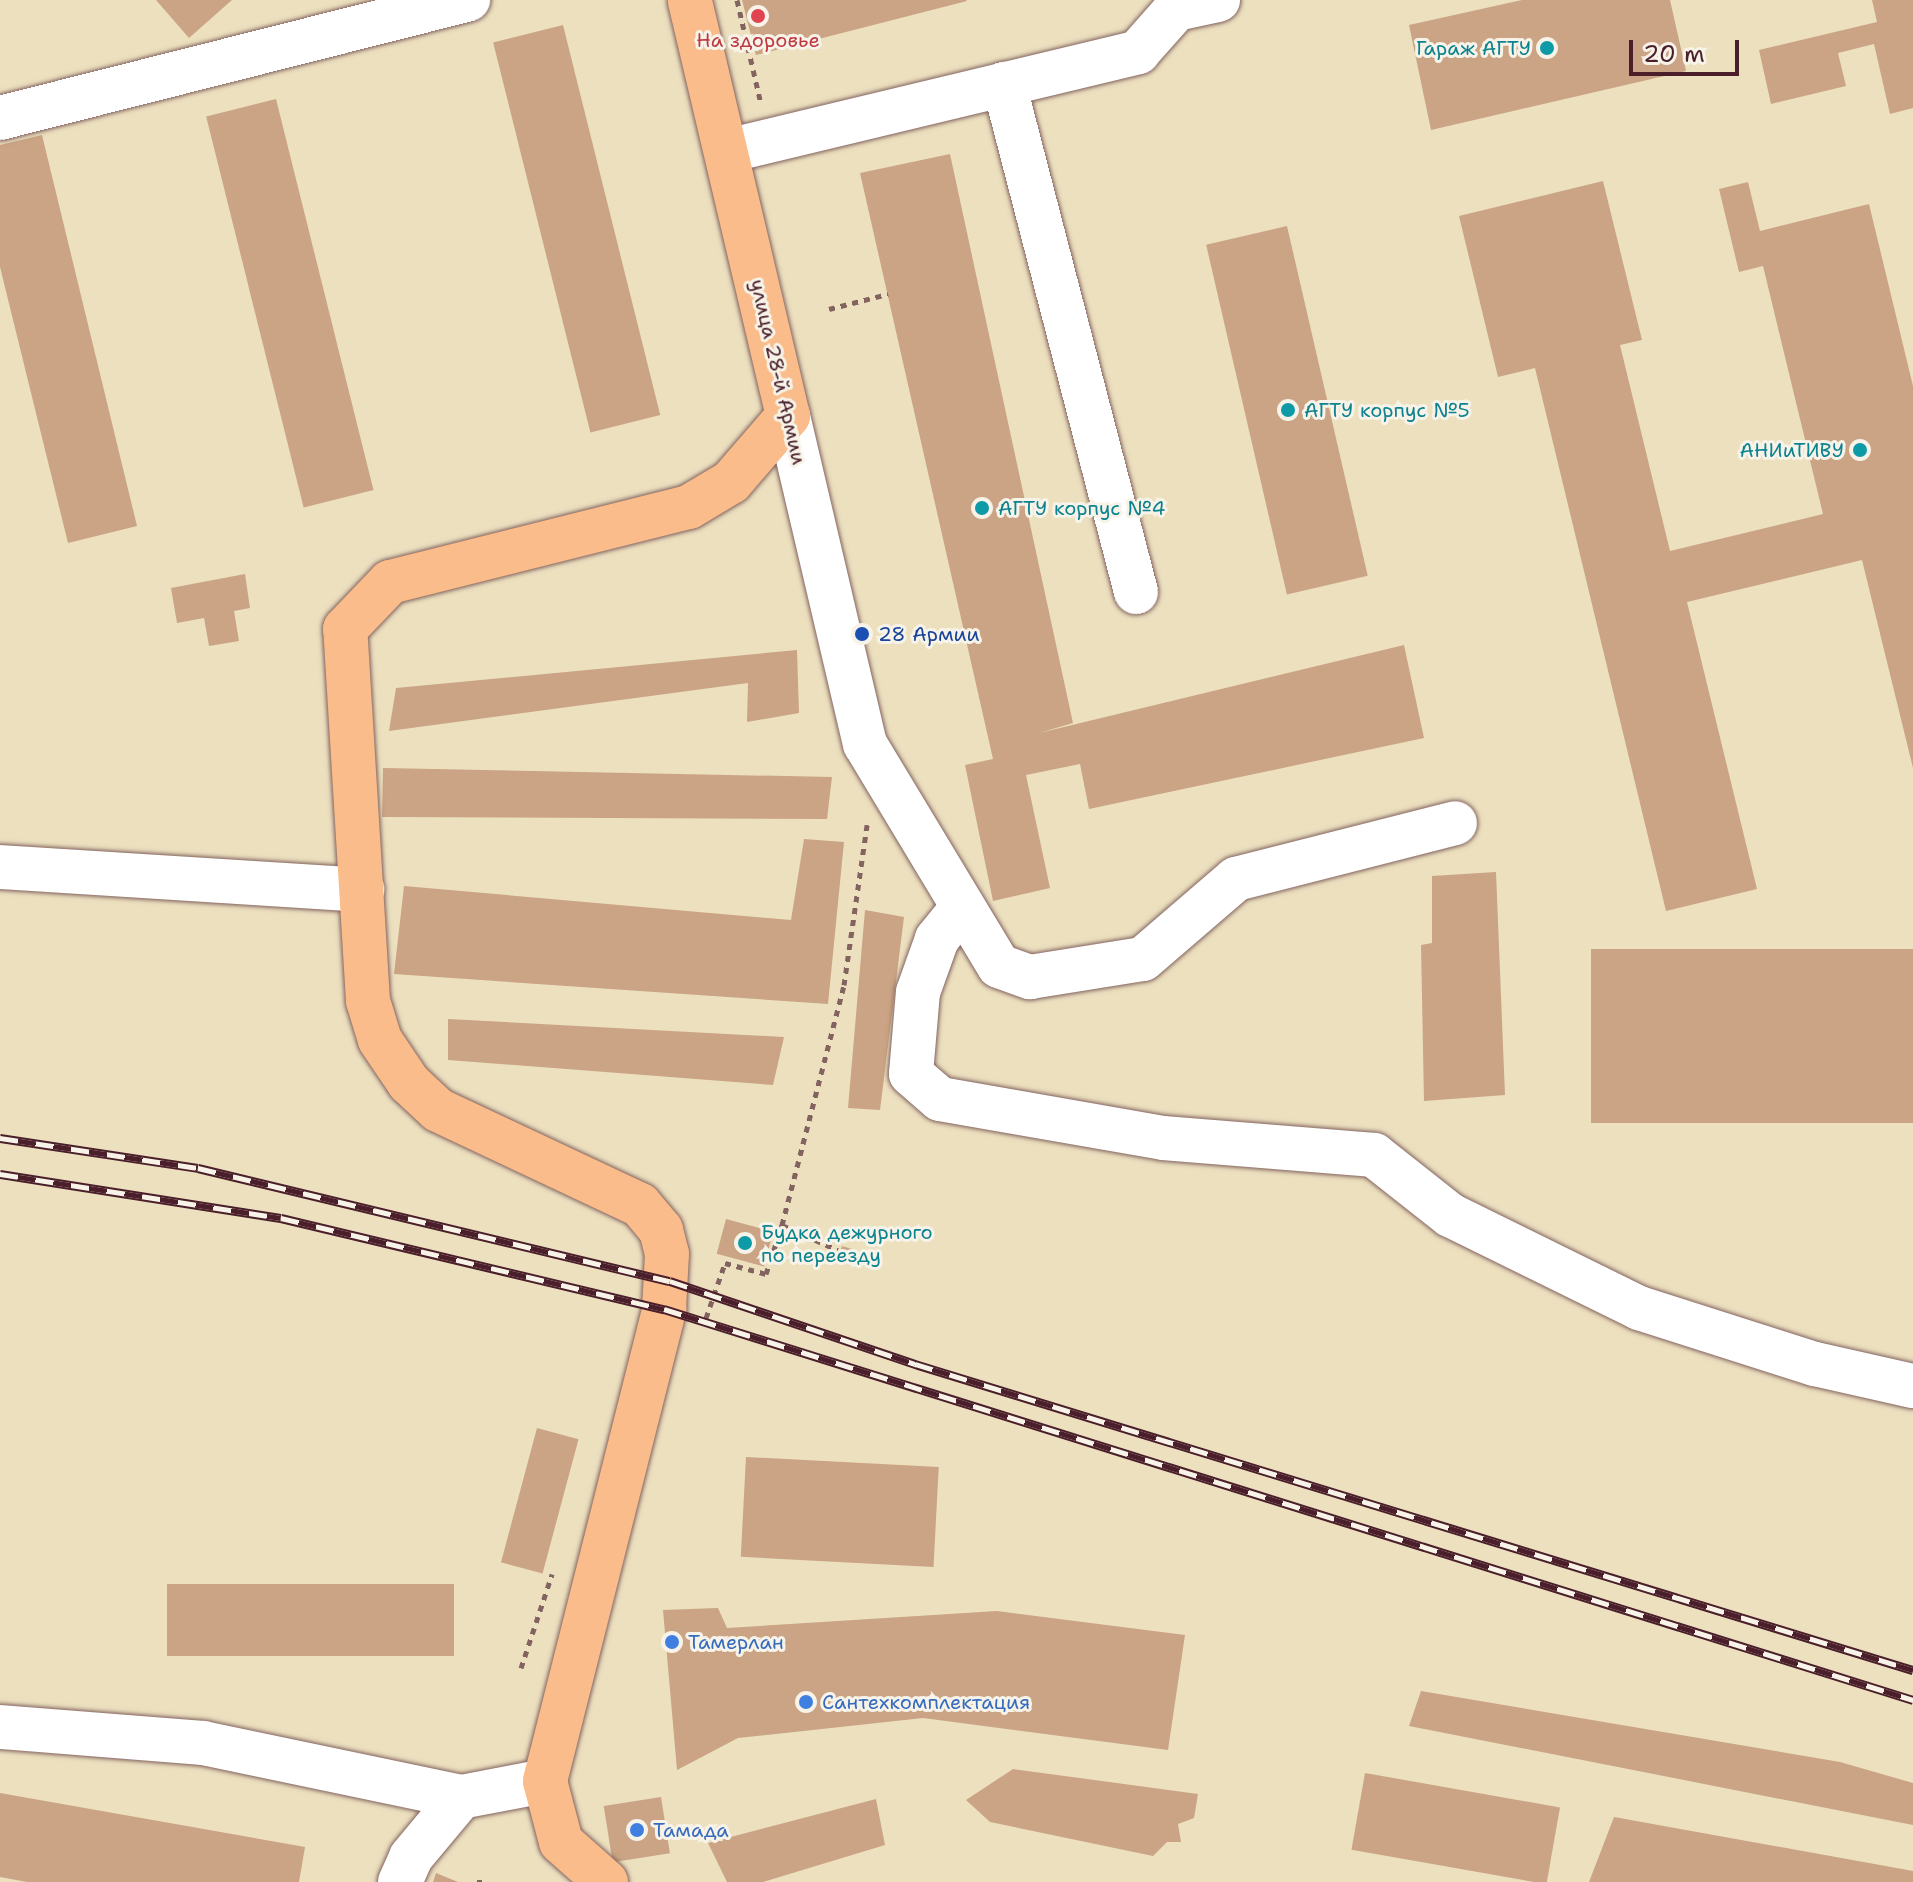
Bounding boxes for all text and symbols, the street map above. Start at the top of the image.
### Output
marker: На здоровье [749,7,767,25]
scale bar [1633,24,1743,74]
place label: На здоровье [696,28,820,52]
place label: Гараж АГТУ [1416,36,1531,60]
text: 20 m [1643,38,1705,70]
marker: Гараж АГТУ [1538,39,1556,57]
street label: улица 28-й Армии [745,277,811,467]
place label: АГТУ корпус №5 [1304,398,1470,422]
marker: АГТУ корпус №5 [1279,401,1297,419]
place label: АНИиТИВУ [1740,438,1844,462]
marker: АНИиТИВУ [1851,441,1869,459]
place label: АГТУ корпус №4 [998,496,1165,520]
marker: АГТУ корпус №4 [973,499,991,517]
place label: 28 Армии [878,622,980,646]
marker: 28 Армии [853,625,871,643]
place label: Будка дежурного по переезду [761,1220,933,1267]
marker: Будка дежурного по переезду [736,1234,754,1252]
place label: Тамерлан [688,1630,784,1654]
marker: Тамерлан [663,1633,681,1651]
place label: Сантехкомплектация [822,1690,1030,1714]
marker: Сантехкомплектация [797,1693,815,1711]
place label: Тамада [653,1818,729,1842]
marker: Тамада [628,1821,646,1839]

